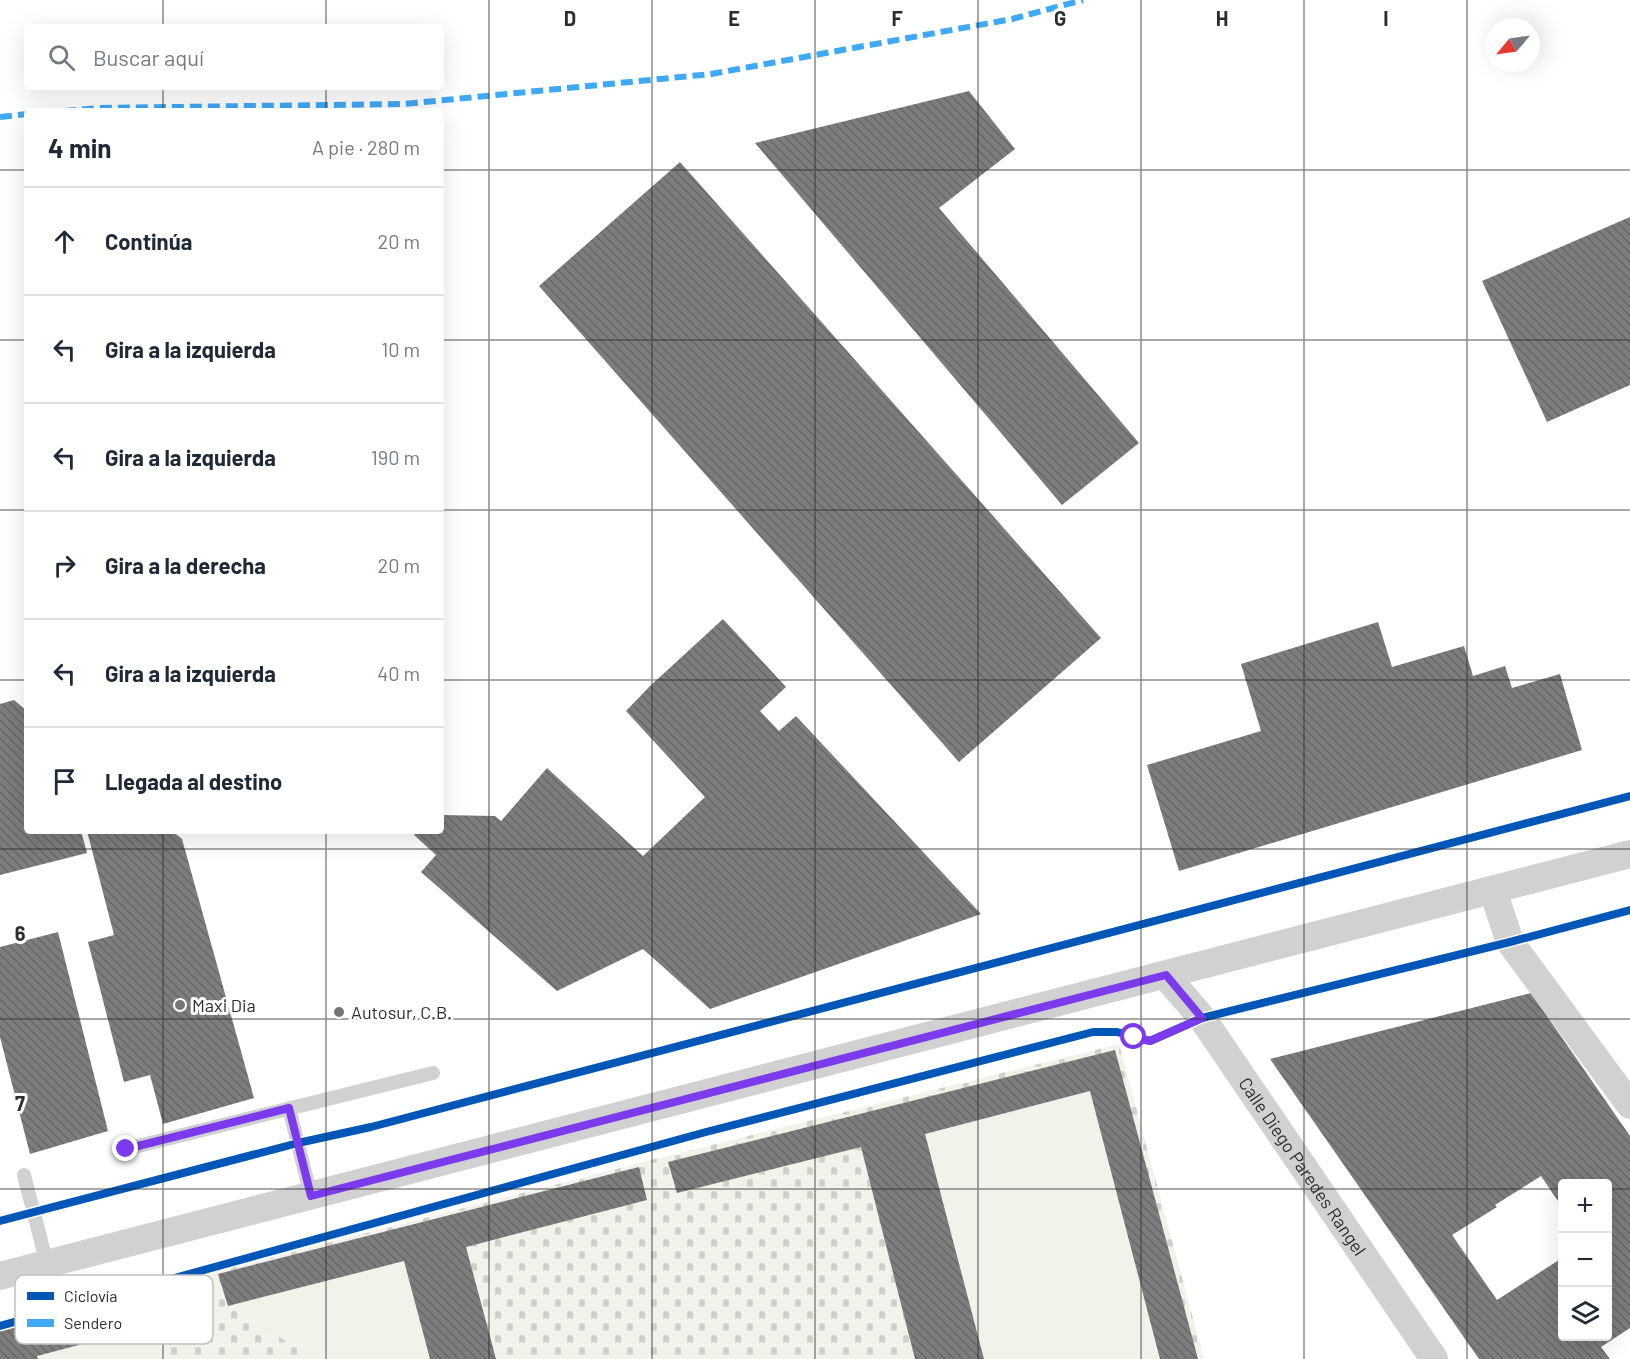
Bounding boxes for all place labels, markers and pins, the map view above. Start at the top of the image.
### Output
place label: Maxi Dia [192,994,256,1016]
marker: Maxi Dia [173,998,187,1012]
place label: Autosur, C.B. [351,1001,452,1023]
marker: Autosur, C.B. [332,1005,346,1019]

